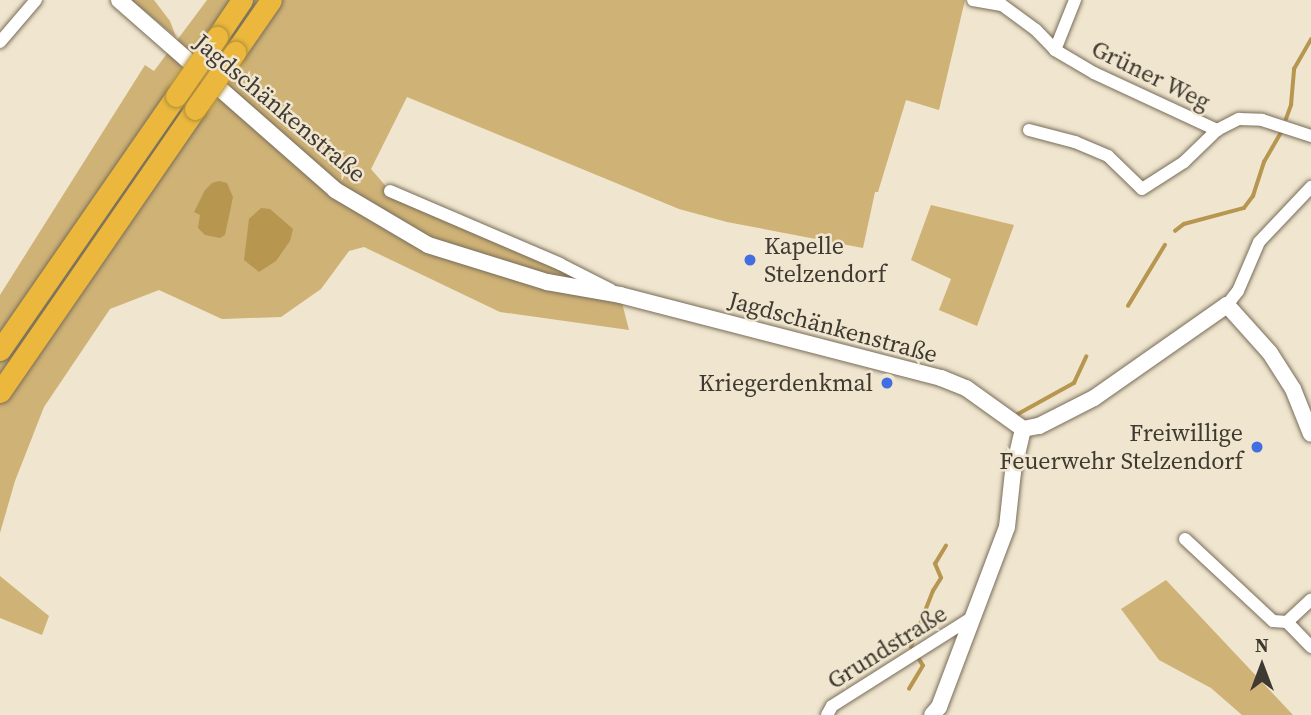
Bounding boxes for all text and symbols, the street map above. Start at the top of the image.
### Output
street label: Jagdschänkenstraße [188,28,372,188]
street label: Grüner Weg [1087,34,1215,116]
place label: Kapelle Stelzendorf [764,232,886,288]
marker: Kapelle Stelzendorf [742,252,758,268]
street label: Jagdschänkenstraße [725,285,941,369]
place label: Kriegerdenkmal [699,369,873,397]
marker: Kriegerdenkmal [879,375,895,391]
place label: Freiwillige Feuerwehr Stelzendorf [999,419,1243,475]
marker: Freiwillige Feuerwehr Stelzendorf [1249,439,1265,455]
street label: Grundstraße [822,599,952,695]
north arrow [1227,631,1297,701]
text: N [1255,632,1269,658]

